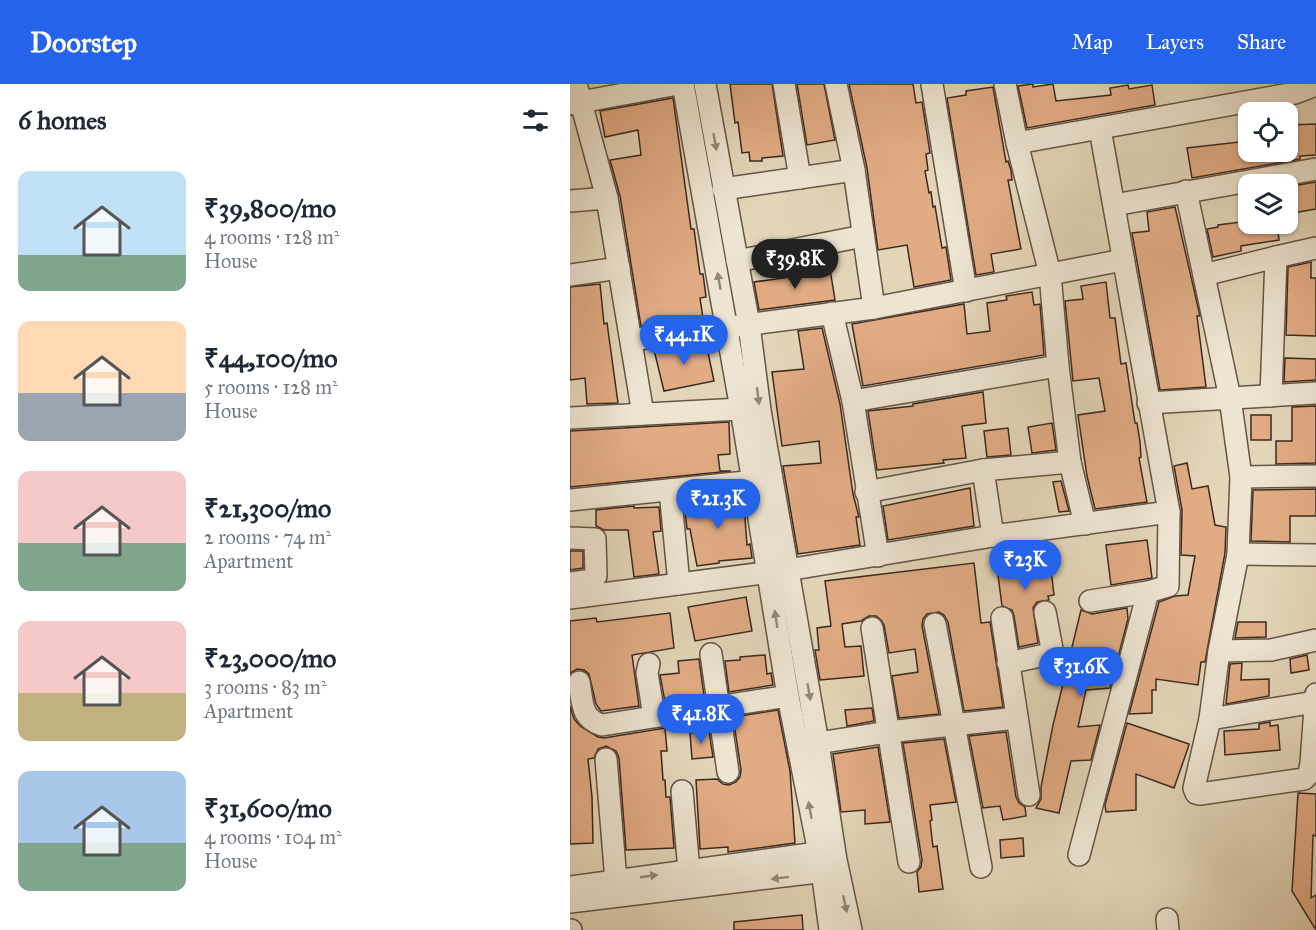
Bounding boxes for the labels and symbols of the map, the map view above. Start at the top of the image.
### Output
one-way arrow [711,132,720,151]
pin: ₹39.8K [746,239,844,290]
one-way arrow [714,272,723,291]
pin: ₹44.1K [635,315,733,366]
one-way arrow [753,387,763,406]
pin: ₹21.3K [669,479,767,530]
pin: ₹23K [989,540,1061,591]
one-way arrow [771,609,780,628]
pin: ₹31.6K [1032,647,1130,698]
one-way arrow [805,682,814,701]
pin: ₹41.8K [652,694,750,745]
one-way arrow [805,801,814,820]
one-way arrow [639,872,658,881]
one-way arrow [770,873,789,882]
one-way arrow [841,895,851,914]

